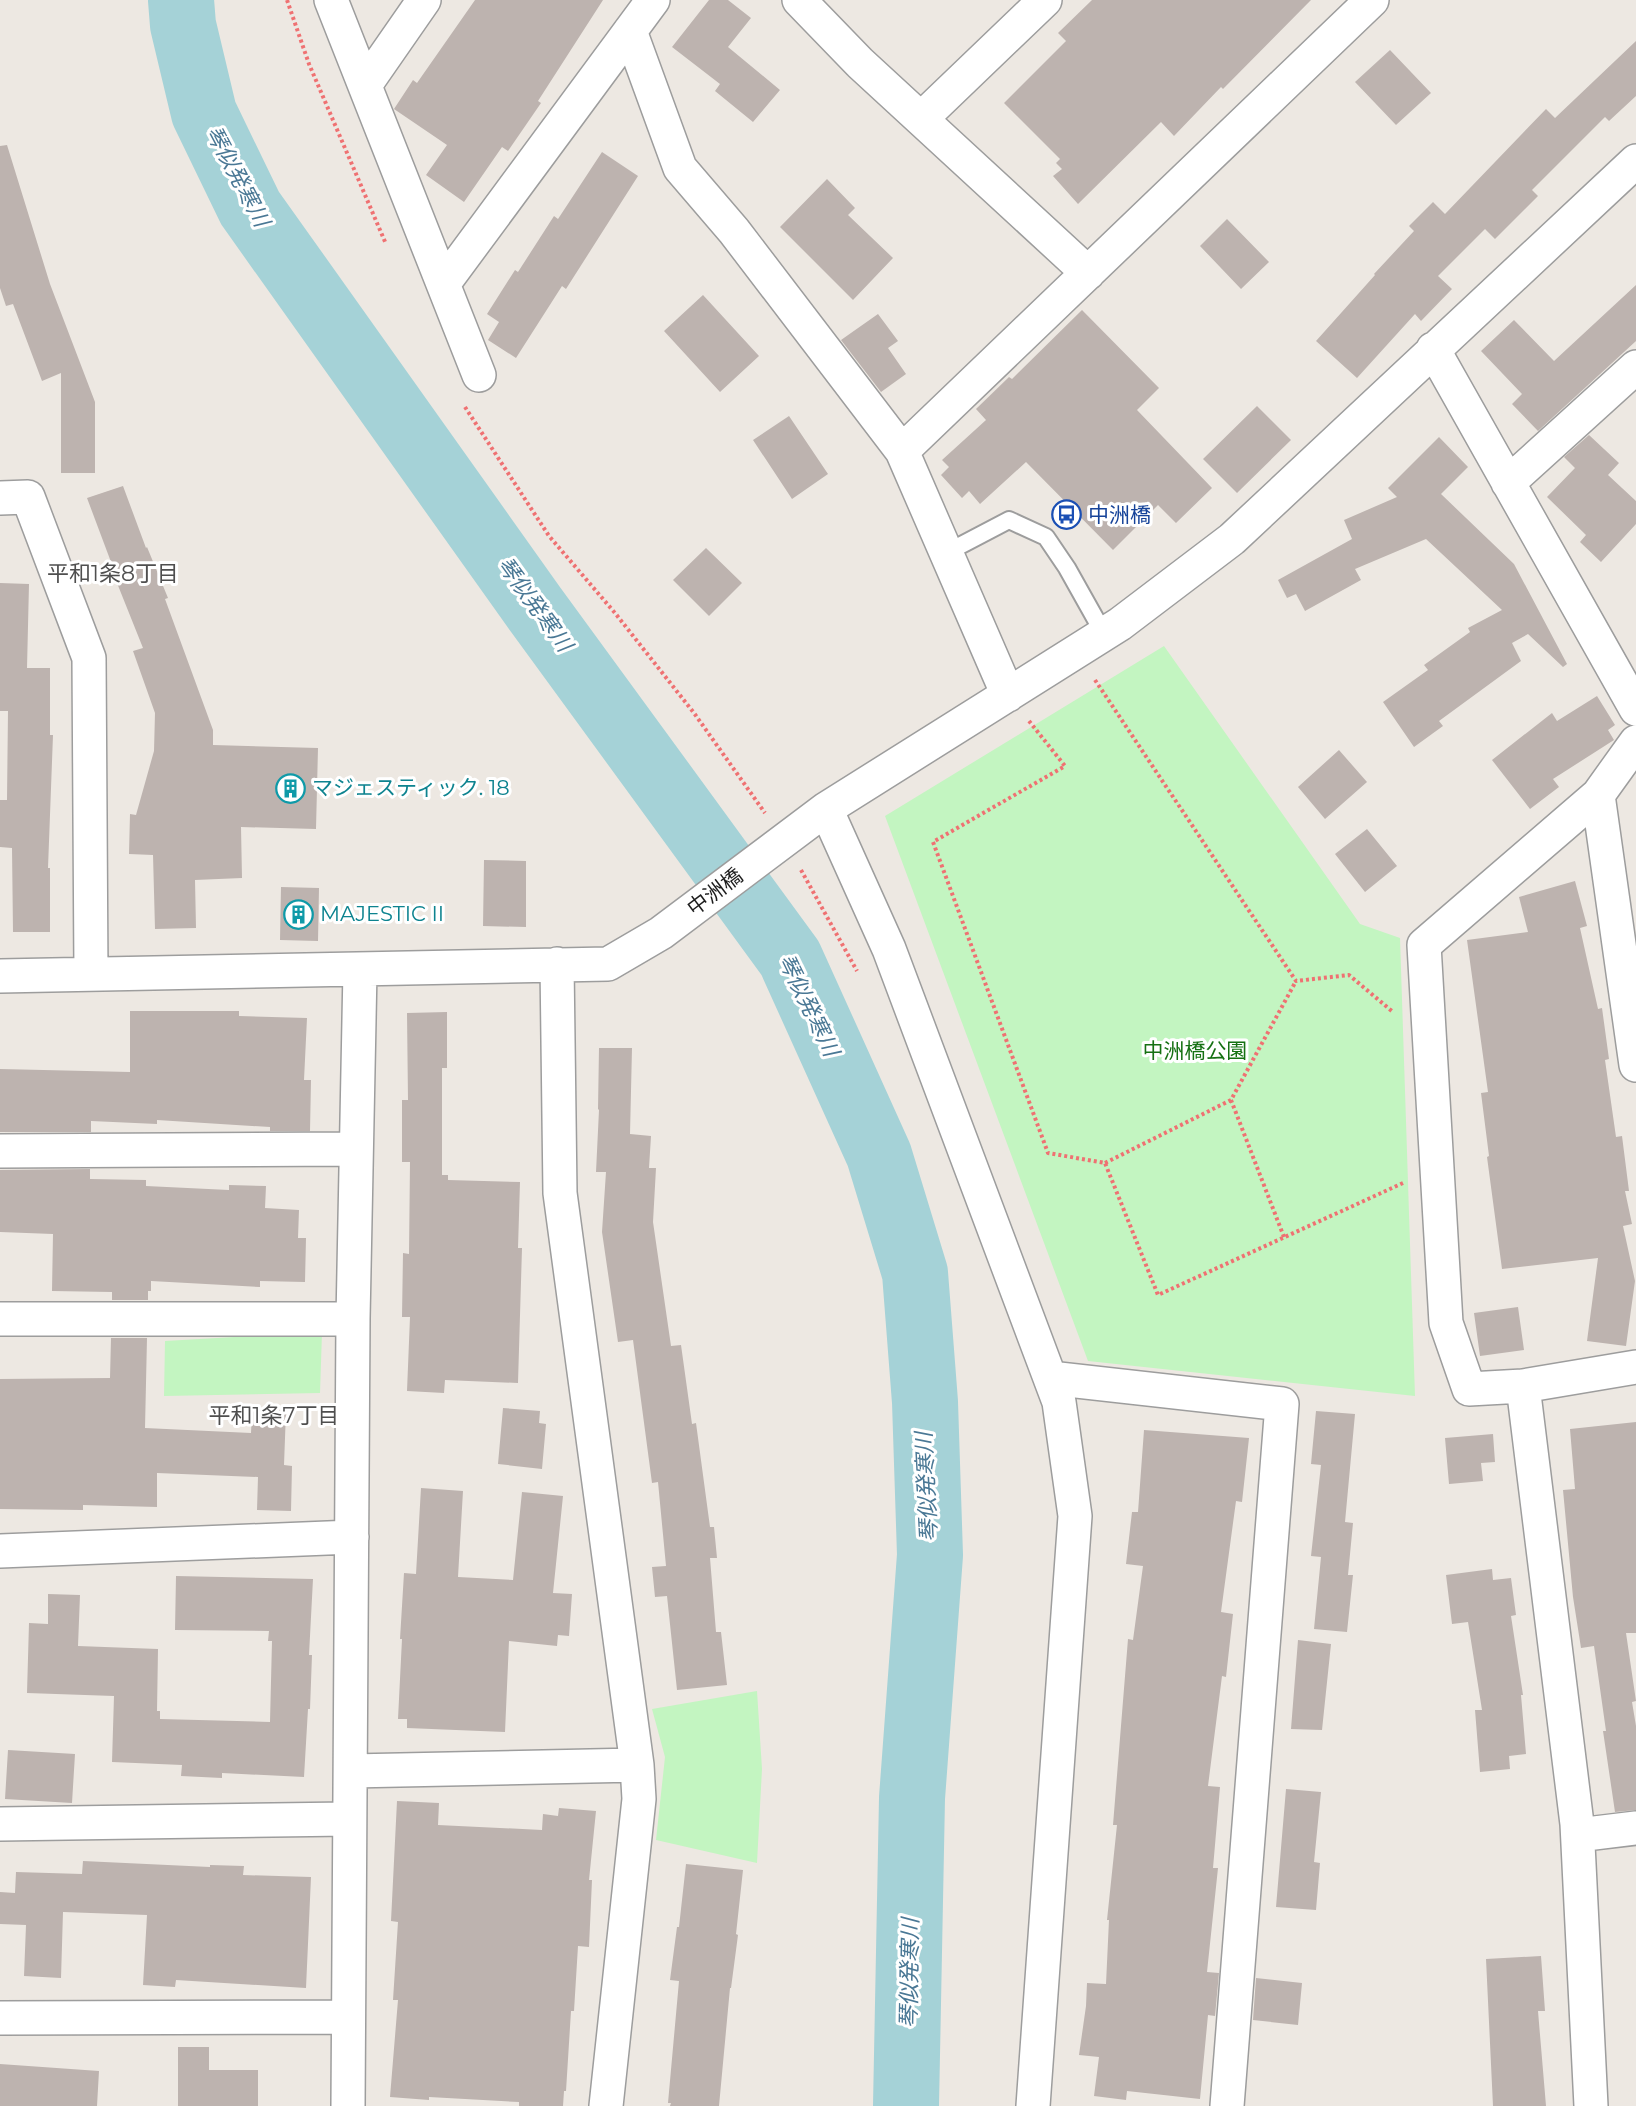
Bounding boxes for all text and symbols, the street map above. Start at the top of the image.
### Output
water label: 琴似発寒川 [200,121,276,233]
bus stop icon: 中洲橋 [1051,499,1083,531]
place label: 中洲橋 [1088,502,1151,527]
water label: 琴似発寒川 [491,552,579,658]
district label: 平和1条8丁目 [47,560,179,587]
building icon: マジェスティック. 18 [275,772,307,804]
place label: マジェスティック. 18 [312,775,510,800]
street label: 中洲橋 [682,863,747,921]
building icon: MAJESTIC II [283,898,315,930]
place label: MAJESTIC II [320,901,444,926]
water label: 琴似発寒川 [772,950,846,1062]
park label: 中洲橋公園 [1143,1038,1248,1063]
district label: 平和1条7丁目 [209,1402,339,1429]
water label: 琴似発寒川 [910,1429,943,1543]
water label: 琴似発寒川 [895,1916,924,2028]

